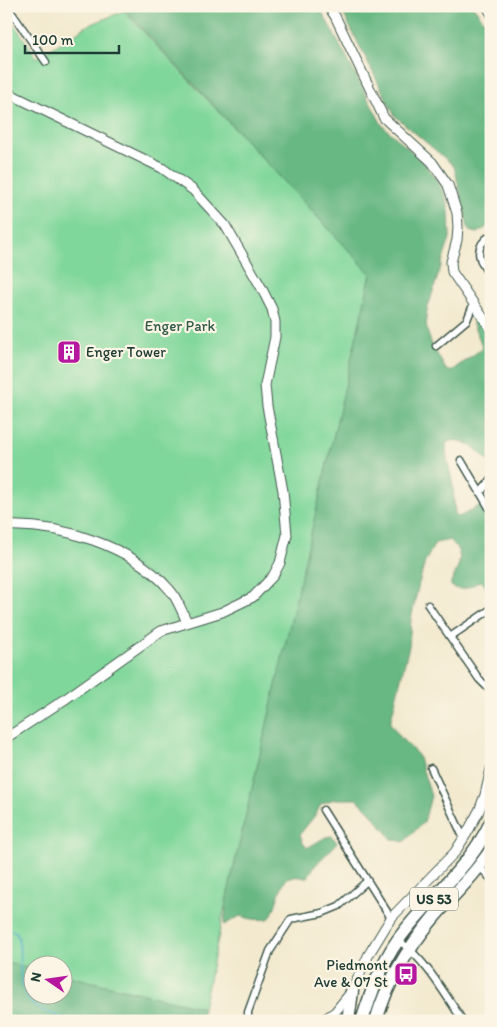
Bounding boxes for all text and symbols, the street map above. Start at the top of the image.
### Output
scale bar [25,22,119,54]
text: 100 m [32,31,74,49]
park label: Enger Park [145,317,216,335]
building icon: Enger Tower [56,339,82,365]
place label: Enger Tower [86,343,166,361]
road number: US 53 [410,888,458,911]
north arrow [22,954,72,1004]
place label: Piedmont Ave & 07 St [314,956,388,991]
bus stop icon: Piedmont Ave & 07 St [393,961,419,987]
text: N [26,971,45,984]

